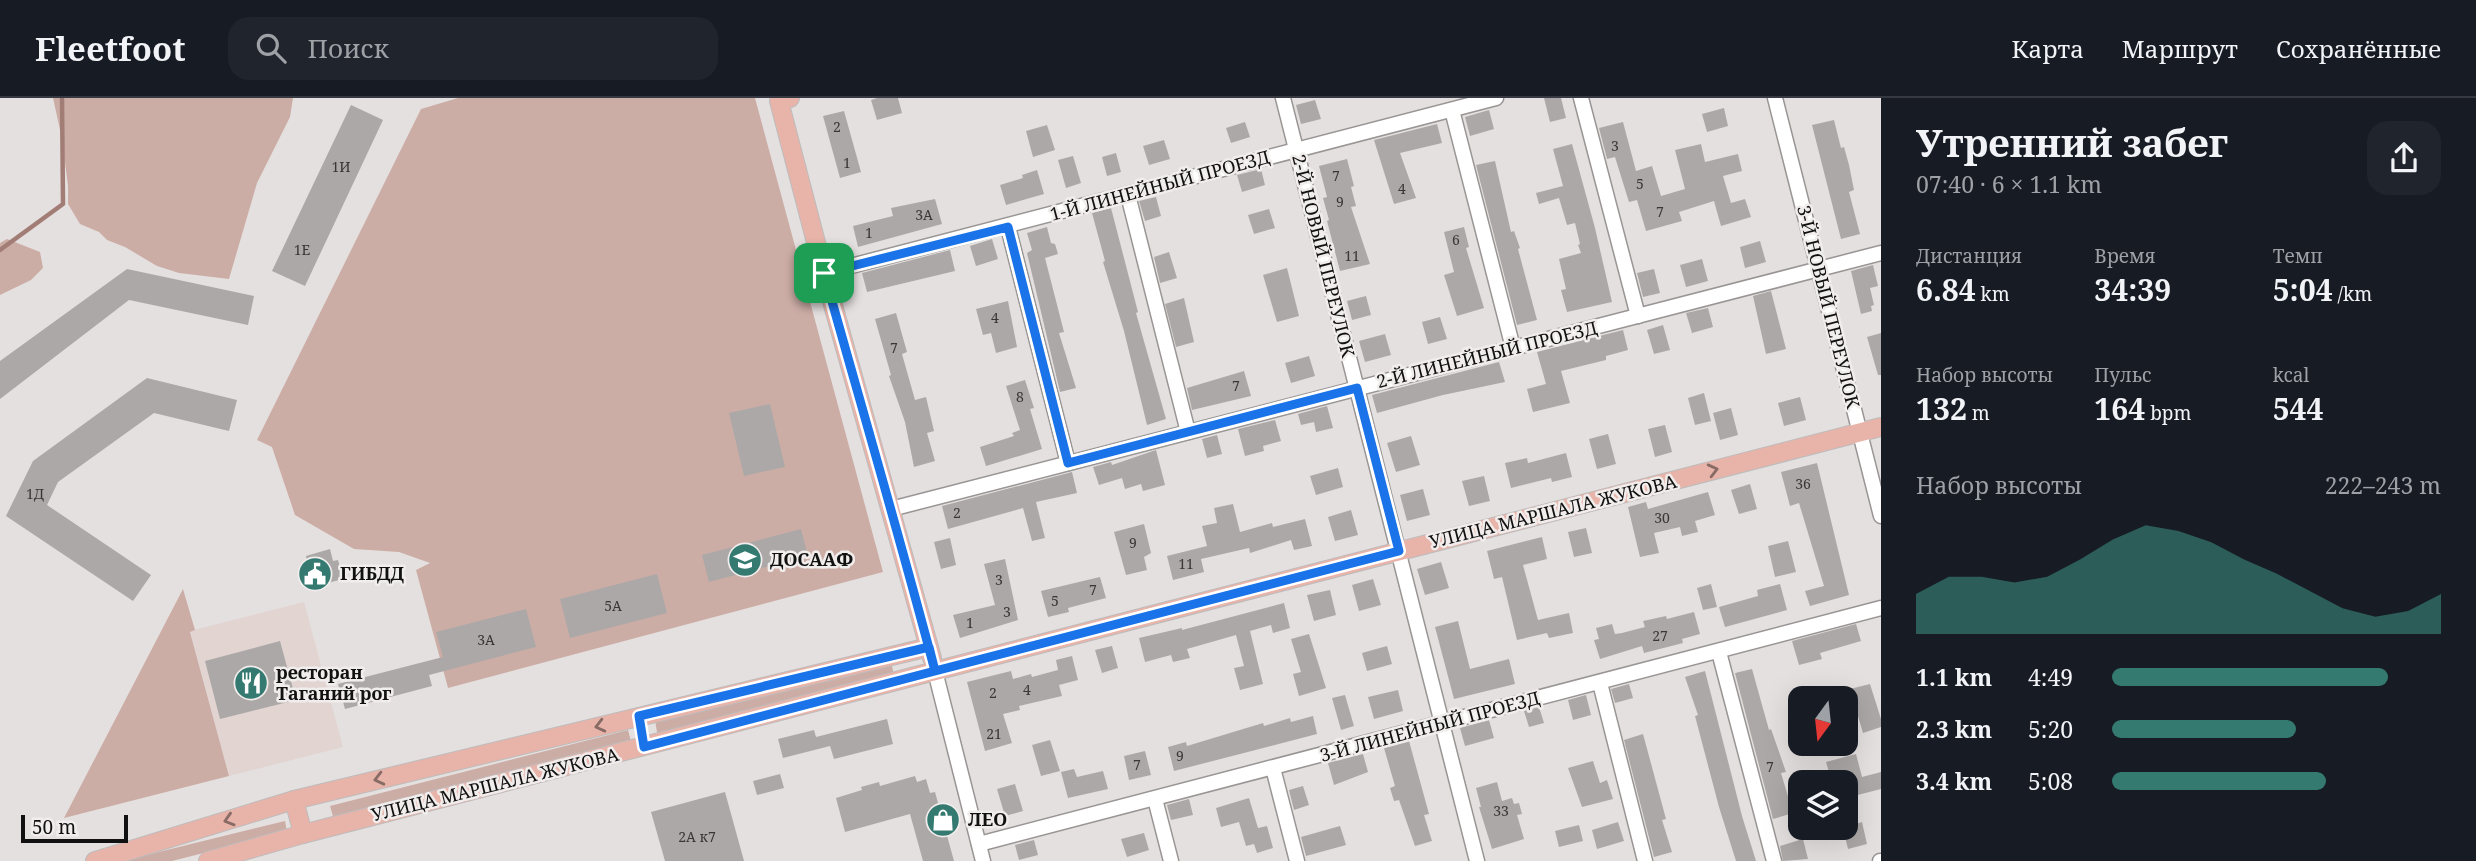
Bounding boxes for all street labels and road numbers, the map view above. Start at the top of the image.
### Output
street label: 1-Й ЛИНЕЙНЫЙ ПРОЕЗД [1047,144,1272,226]
street label: 2-Й НОВЫЙ ПЕРЕУЛОК [1287,152,1361,360]
street label: 3-Й НОВЫЙ ПЕРЕУЛОК [1792,203,1866,411]
street label: 2-Й ЛИНЕЙНЫЙ ПРОЕЗД [1374,315,1600,393]
street label: УЛИЦА МАРШАЛА ЖУКОВА [1427,469,1679,553]
street label: 3-Й ЛИНЕЙНЫЙ ПРОЕЗД [1317,685,1542,767]
street label: УЛИЦА МАРШАЛА ЖУКОВА [369,742,621,826]

